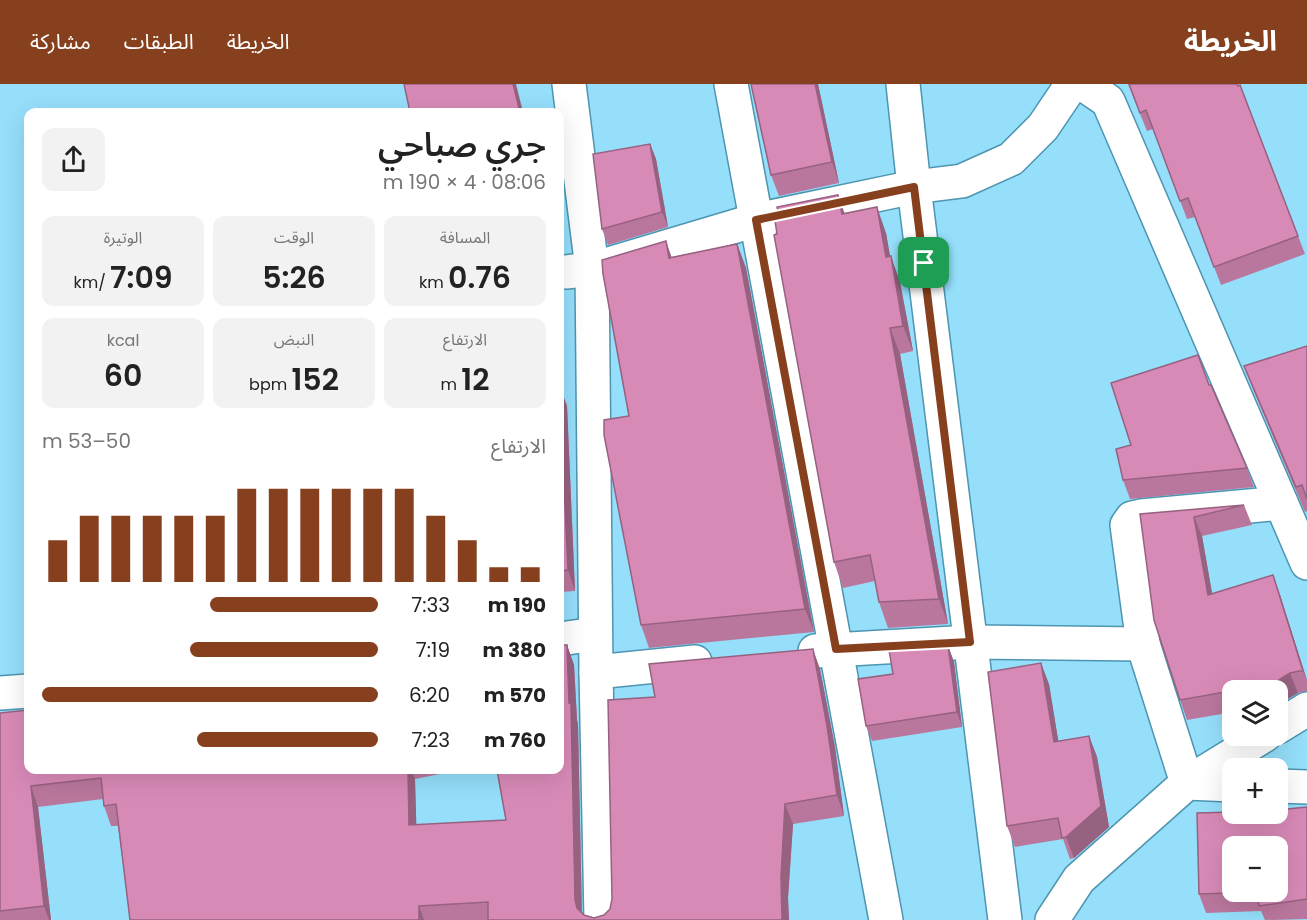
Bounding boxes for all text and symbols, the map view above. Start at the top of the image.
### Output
text: الخريطة [1184,22,1277,61]
text: مشاركة [30,27,91,56]
text: الطبقات [124,27,194,56]
text: الخريطة [227,27,290,56]
text: جري صباحي [378,121,546,168]
button: share [42,128,105,191]
text: 08:06 · 4 × 190 m [383,168,546,196]
text: الوتيرة [104,226,142,249]
text: الوقت [274,226,314,249]
text: المسافة [440,226,490,249]
pin [898,237,949,288]
icon: arrive [907,246,940,279]
text: 7:09 [110,256,173,299]
text: 5:26 [262,256,326,299]
text: 0.76 [448,256,511,299]
text: /km [73,271,110,294]
text: km [419,271,448,294]
text: النبض [274,328,314,351]
text: الارتفاع [443,328,487,351]
text: kcal [107,329,139,352]
text: 60 [104,354,142,397]
text: 152 [292,358,339,401]
text: 12 [461,358,489,401]
text: bpm [249,373,292,396]
text: m [441,373,461,396]
text: 50–53 m [42,427,131,455]
text: الارتفاع [491,432,546,460]
text: 7:33 [411,591,450,619]
text: 190 m [488,591,546,619]
text: 7:19 [416,636,450,664]
text: 380 m [482,636,546,664]
map controls [1222,680,1288,902]
button: layers [1222,680,1288,746]
text: 6:20 [409,681,450,709]
text: 570 m [484,681,546,709]
text: 7:23 [412,726,450,754]
text: 760 m [484,726,546,754]
button: + [1222,758,1288,824]
button: − [1222,836,1288,902]

